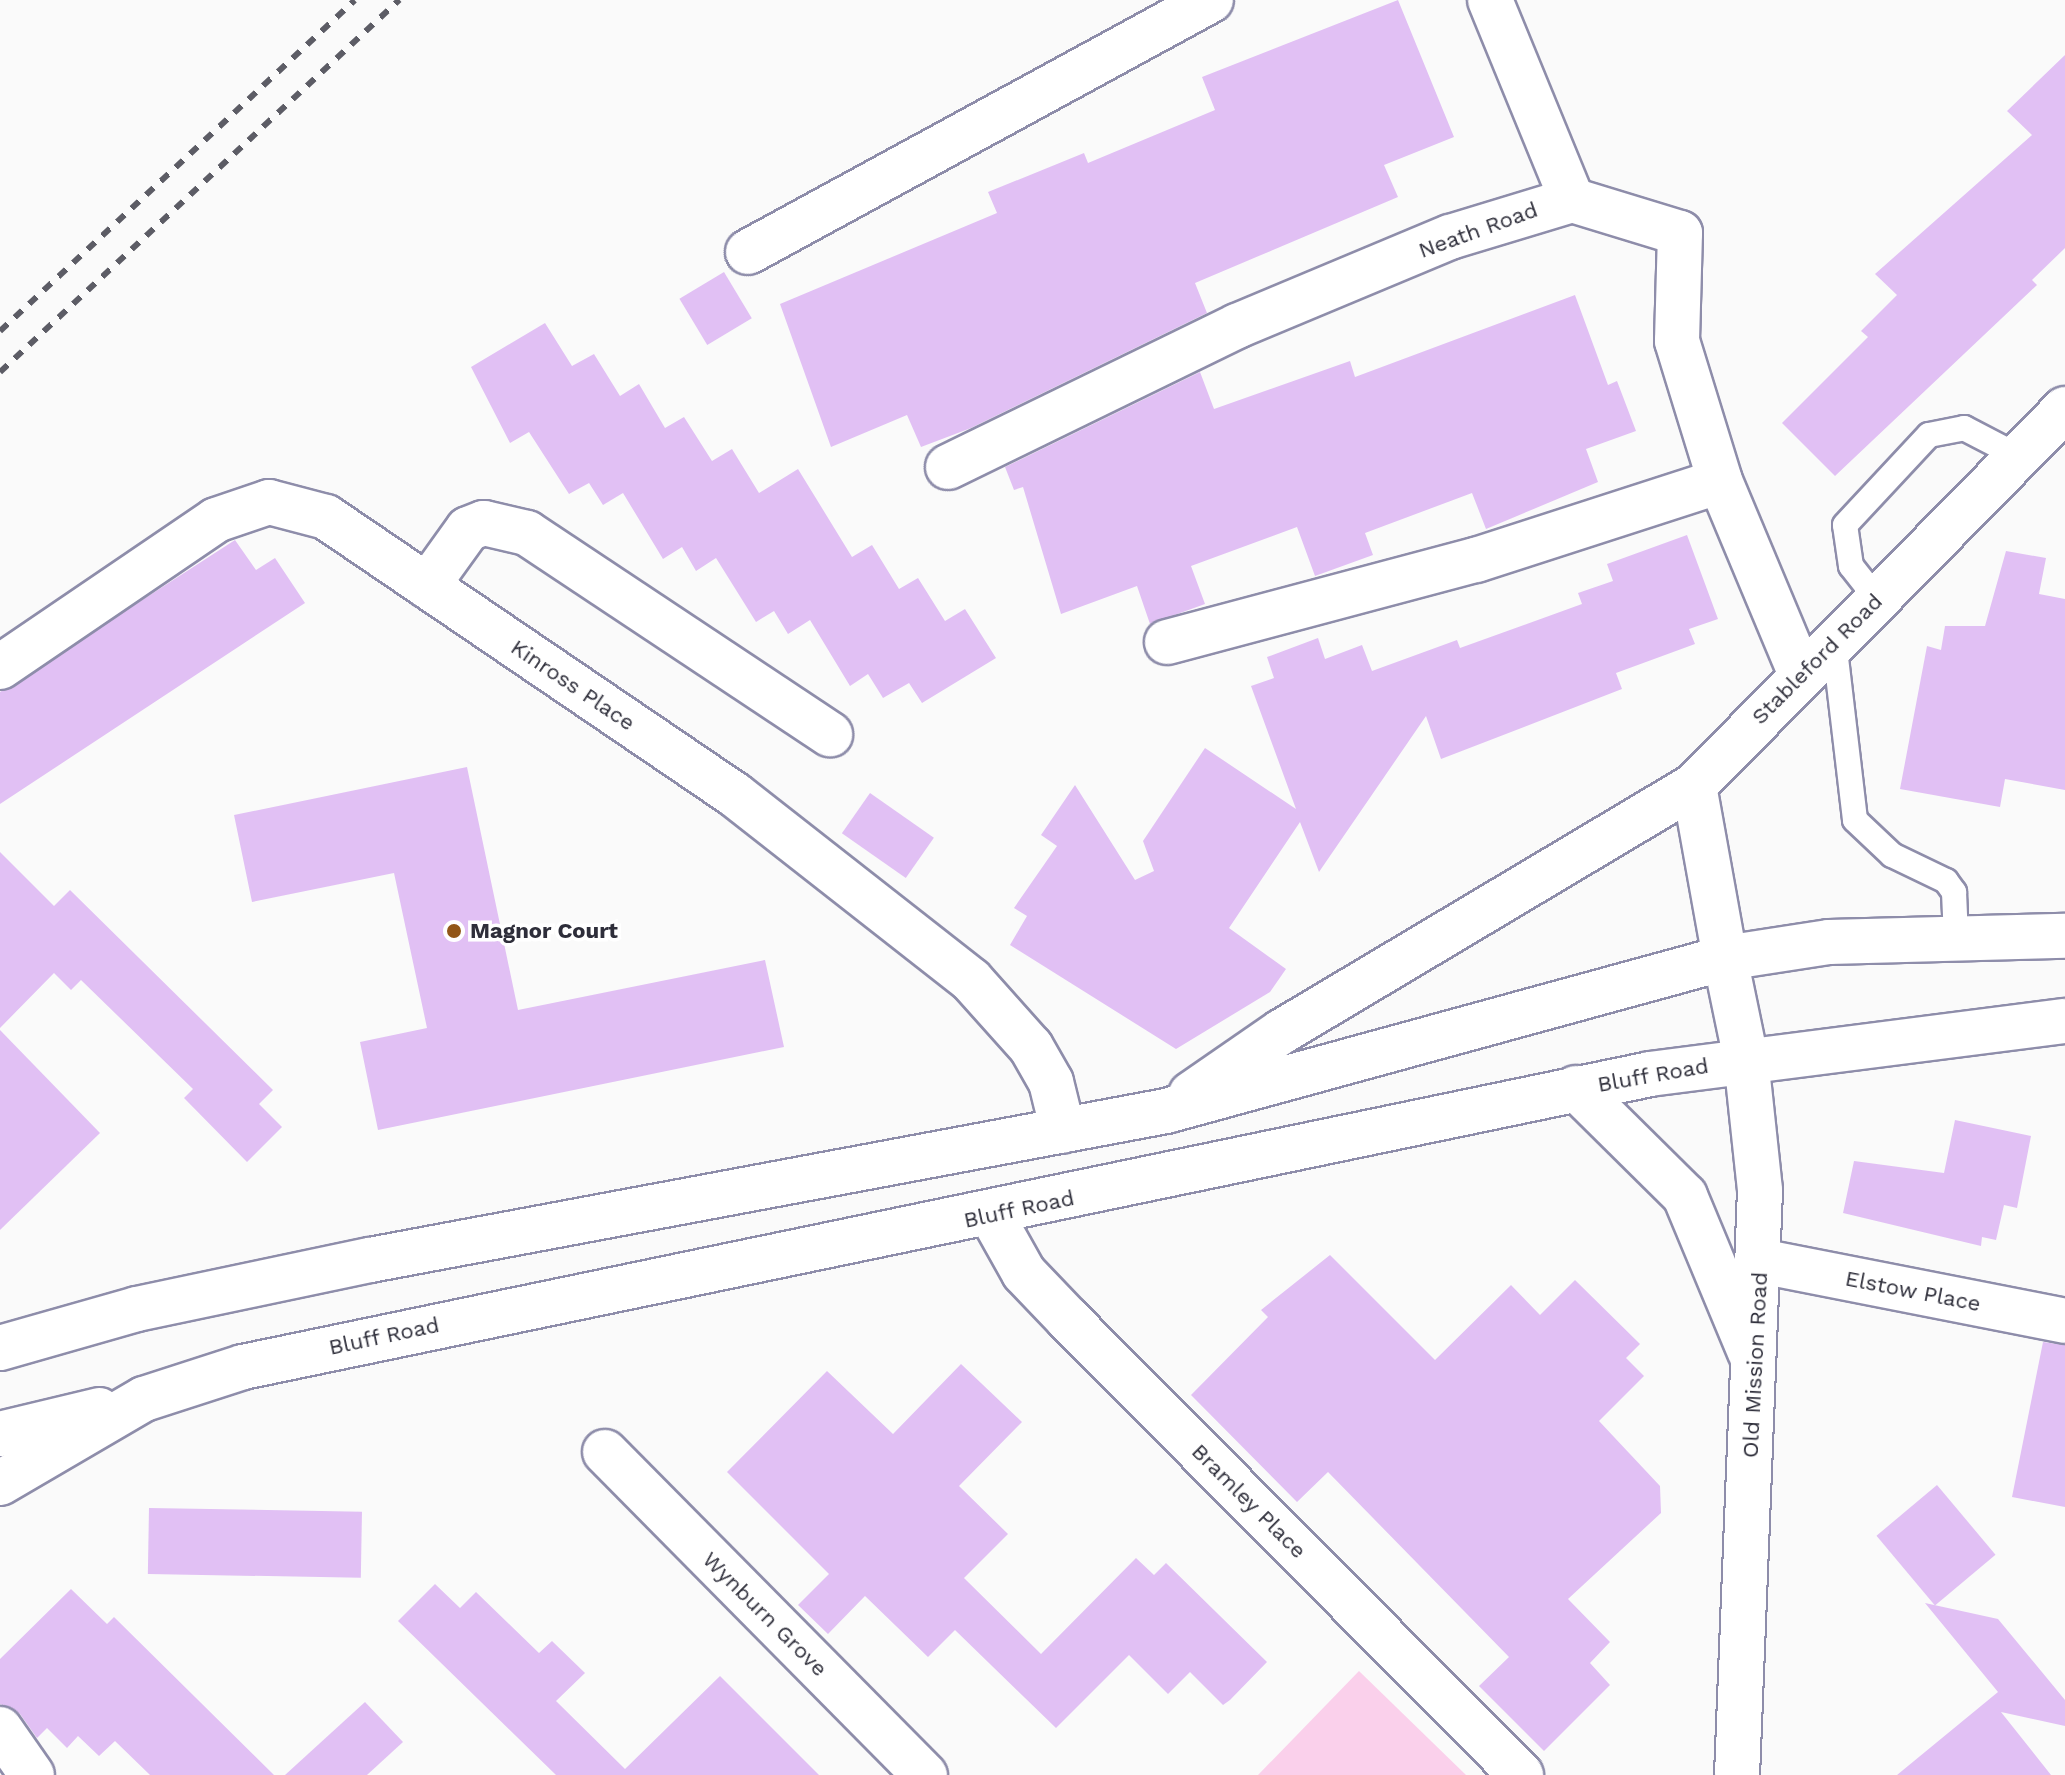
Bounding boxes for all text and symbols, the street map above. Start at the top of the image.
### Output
street label: Neath Road [1415,196,1541,264]
street label: Stableford Road [1746,588,1888,730]
street label: Kinross Place [506,634,640,736]
place label: Magnor Court [470,918,618,944]
marker: Magnor Court [445,922,463,940]
street label: Bluff Road [1595,1052,1711,1098]
street label: Bluff Road [961,1184,1077,1234]
street label: Elstow Place [1843,1265,1983,1317]
street label: Old Mission Road [1737,1271,1773,1459]
street label: Bluff Road [326,1311,442,1361]
street label: Bramley Place [1186,1438,1312,1564]
street label: Wynburn Grove [697,1546,833,1682]

